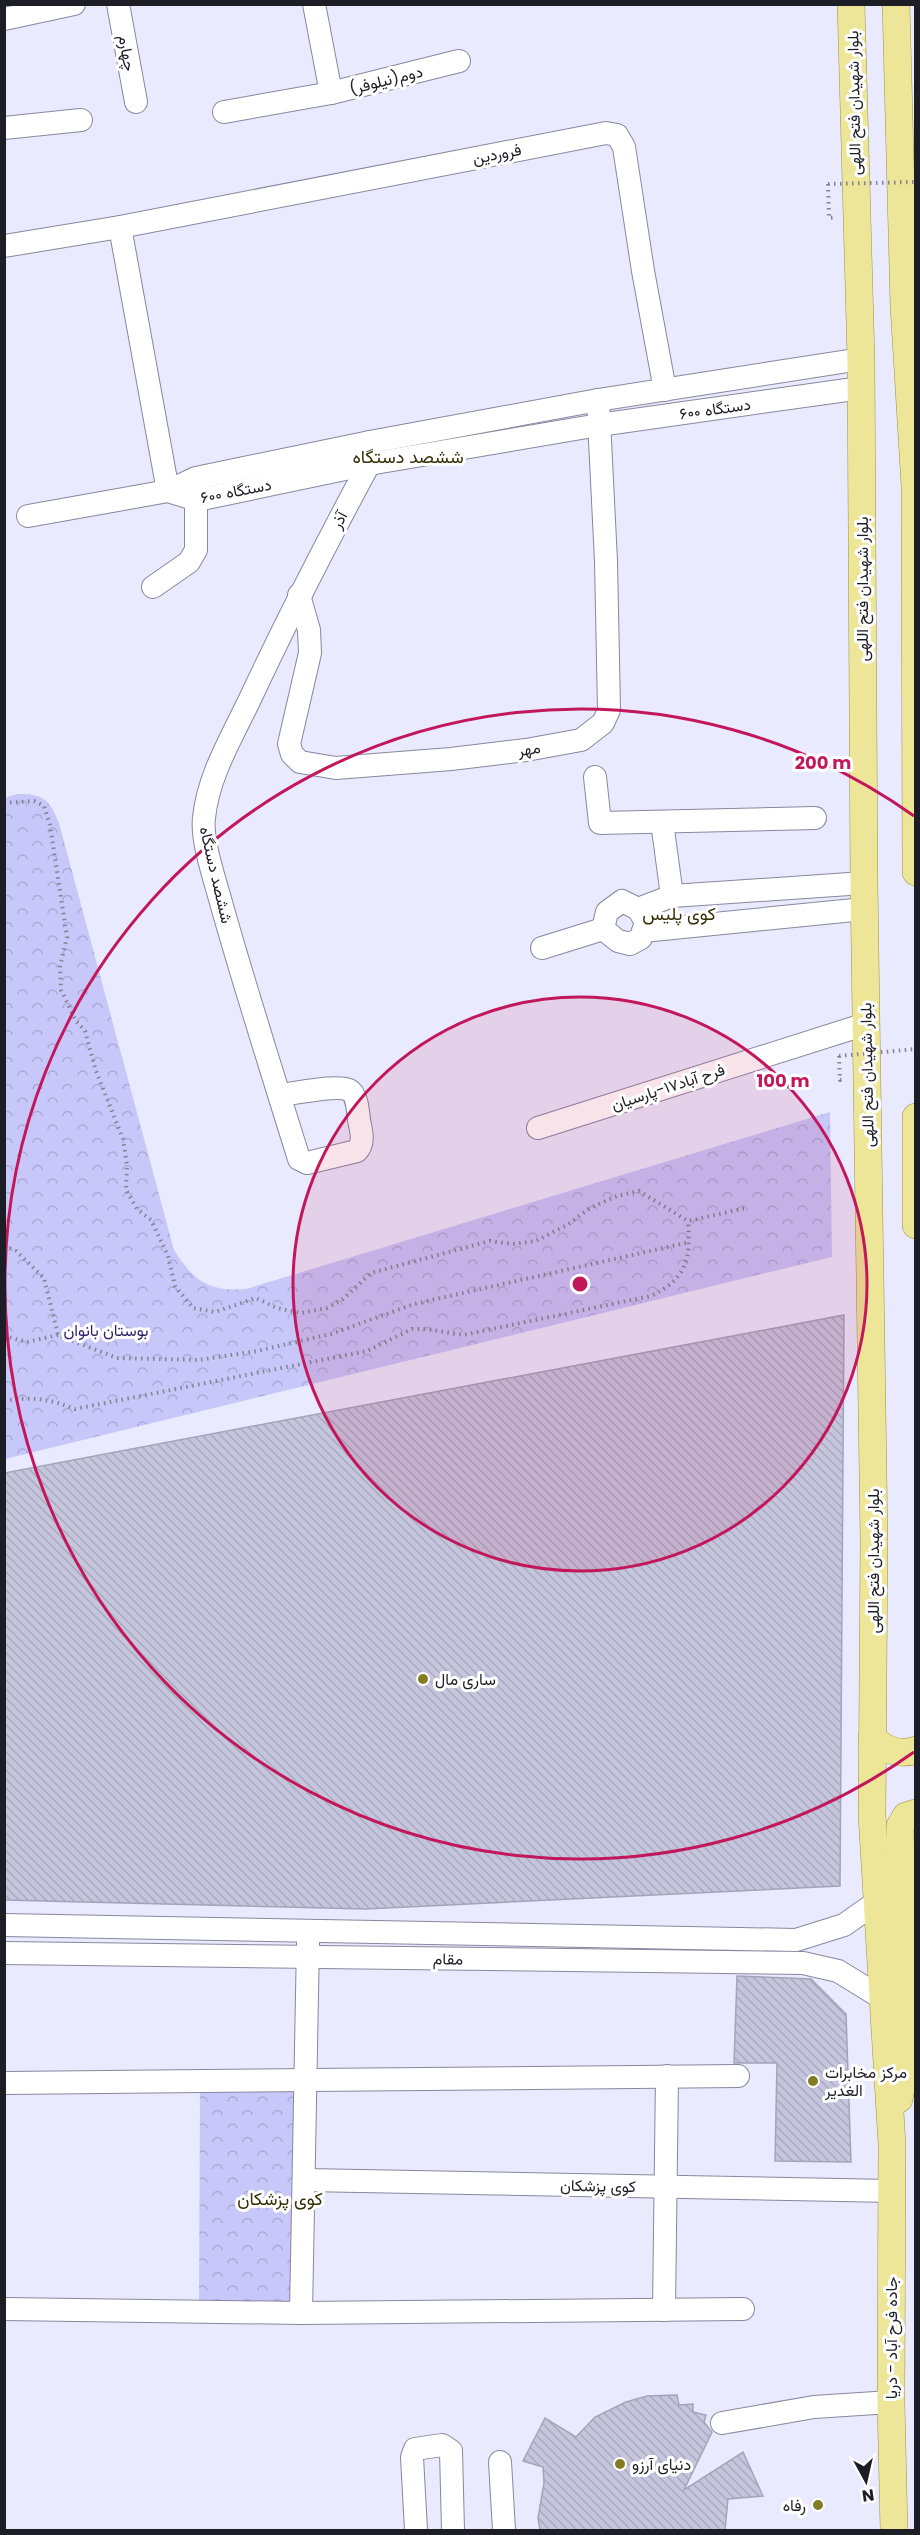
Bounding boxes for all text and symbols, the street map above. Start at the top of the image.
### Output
street label: بلوار شهیدان فتح اللهی [841,30,867,176]
street label: چهارم [112,33,142,73]
street label: دوم(نیلوفر) [347,60,425,100]
street label: فروردین [471,138,523,170]
street label: ۶۰۰ دستگاه [678,393,752,425]
district label: ششصد دستگاه [352,444,464,469]
street label: ۶۰۰ دستگاه [199,473,273,509]
street label: آذر [324,506,354,534]
street label: بلوار شهیدان فتح اللهی [851,517,874,661]
street label: مهر [515,736,542,762]
text: 200 m [795,750,851,775]
street label: ششصد دستگاه [194,824,238,926]
district label: کوی پلیس [642,901,716,926]
street label: بلوار شهیدان فتح اللهی [854,1002,880,1148]
street label: فرح آباد۱۷-پارسیان [608,1058,728,1116]
text: 100 m [756,1068,810,1093]
centre of rings [570,1274,590,1294]
park label: بوستان بانوان [64,1319,149,1342]
street label: بلوار شهیدان فتح اللهی [862,1489,885,1633]
place label: ساری مال [435,1668,496,1691]
marker: ساری مال [416,1672,430,1686]
street label: مقام [433,1947,463,1971]
place label: مرکز مخابرات الغدیر [824,2061,907,2102]
marker: مرکز مخابرات الغدیر [806,2074,820,2088]
street label: کوی پزشکان [560,2174,636,2198]
district label: کوی پزشکان [237,2186,323,2211]
street label: جاده فرح آباد - دریا [880,2276,903,2399]
north arrow [836,2451,896,2511]
place label: دنیای آرزو [632,2453,691,2476]
marker: دنیای آرزو [613,2457,627,2471]
text: N [860,2483,876,2508]
place label: رفاه [783,2494,806,2517]
marker: رفاه [811,2498,825,2512]

